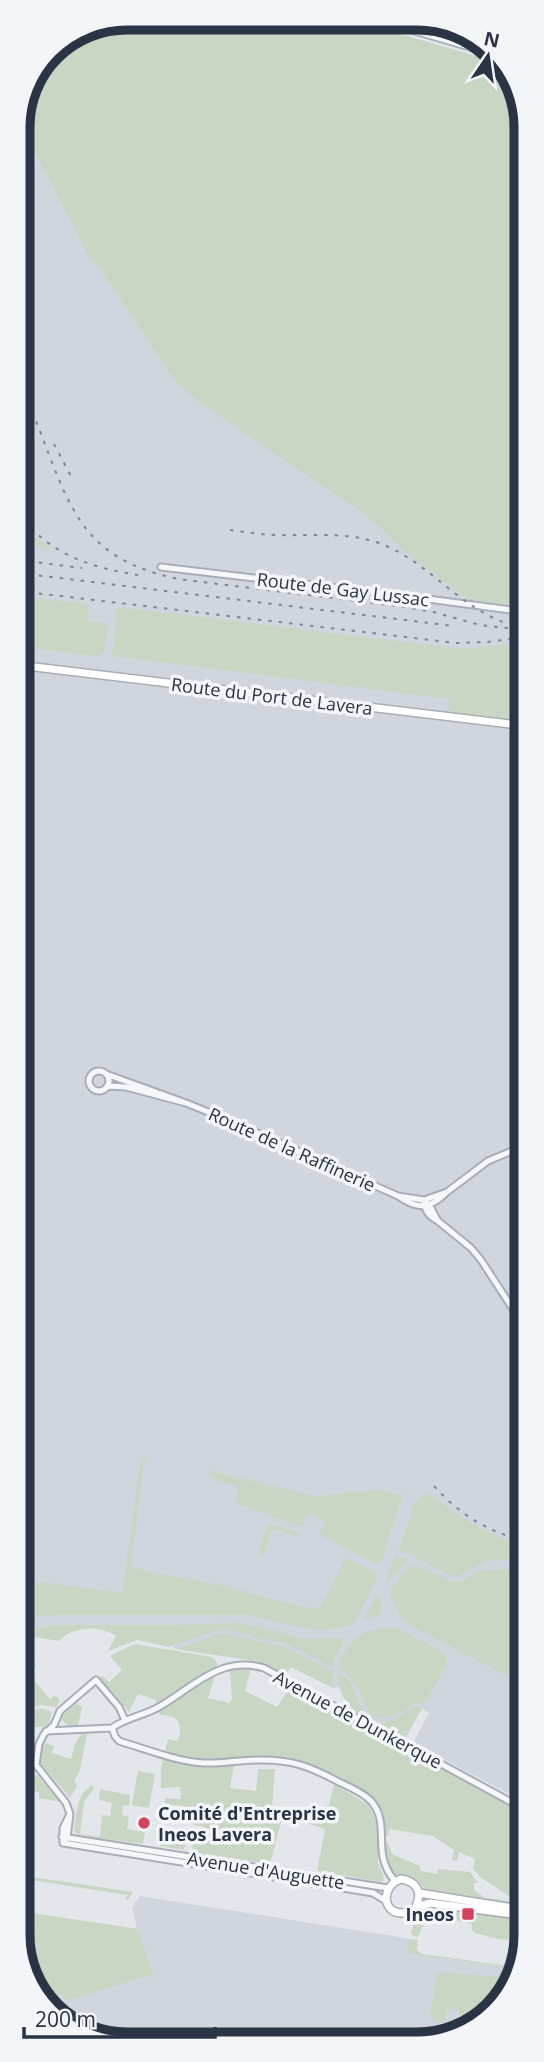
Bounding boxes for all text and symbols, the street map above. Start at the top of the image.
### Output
north arrow [453,21,523,91]
text: N [481,25,502,54]
street label: Route de Gay Lussac [256,567,431,611]
street label: Route du Port de Lavera [170,672,374,720]
street label: Route de la Raffinerie [205,1101,379,1197]
street label: Avenue de Dunkerque [270,1664,446,1774]
place label: Comité d'Entreprise Ineos Lavera [158,1801,336,1846]
marker: Comité d'Entreprise Ineos Lavera [136,1815,152,1831]
street label: Avenue d'Auguette [186,1846,346,1894]
place label: Ineos [405,1902,454,1926]
marker: Ineos [460,1906,476,1922]
scale bar [24,1996,215,2040]
text: 200 m [35,2005,96,2033]

